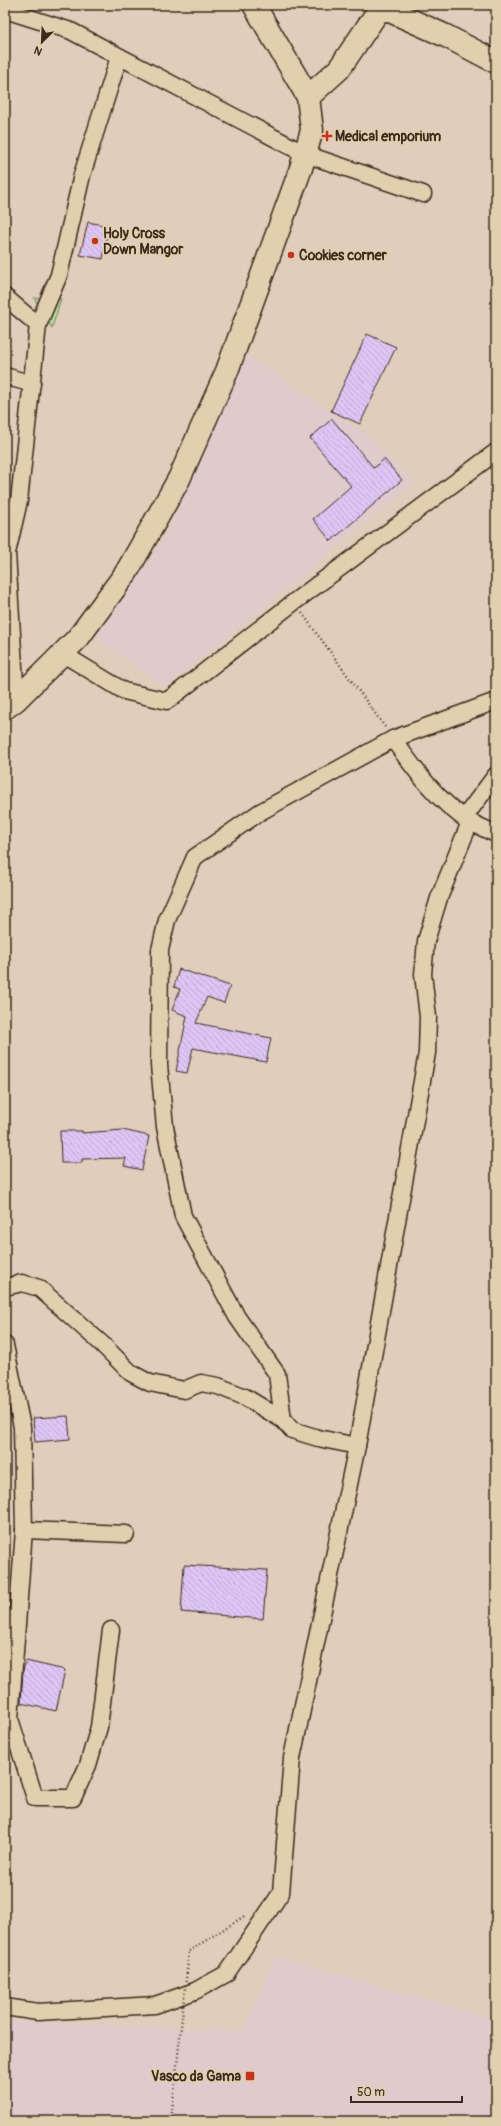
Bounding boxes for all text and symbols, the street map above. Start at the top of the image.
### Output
north arrow [22,22,62,62]
text: N [32,43,44,58]
place label: Medical emporium [335,128,442,145]
marker: Medical emporium [322,131,332,141]
place label: Holy Cross Down Mangor [103,225,184,258]
marker: Holy Cross Down Mangor [90,236,100,246]
place label: Cookies corner [299,247,388,264]
marker: Cookies corner [286,250,296,260]
place label: Vasco da Gama [151,2068,241,2085]
marker: Vasco da Gama [244,2070,256,2082]
scale bar [351,2078,462,2104]
text: 50 m [357,2085,385,2100]

